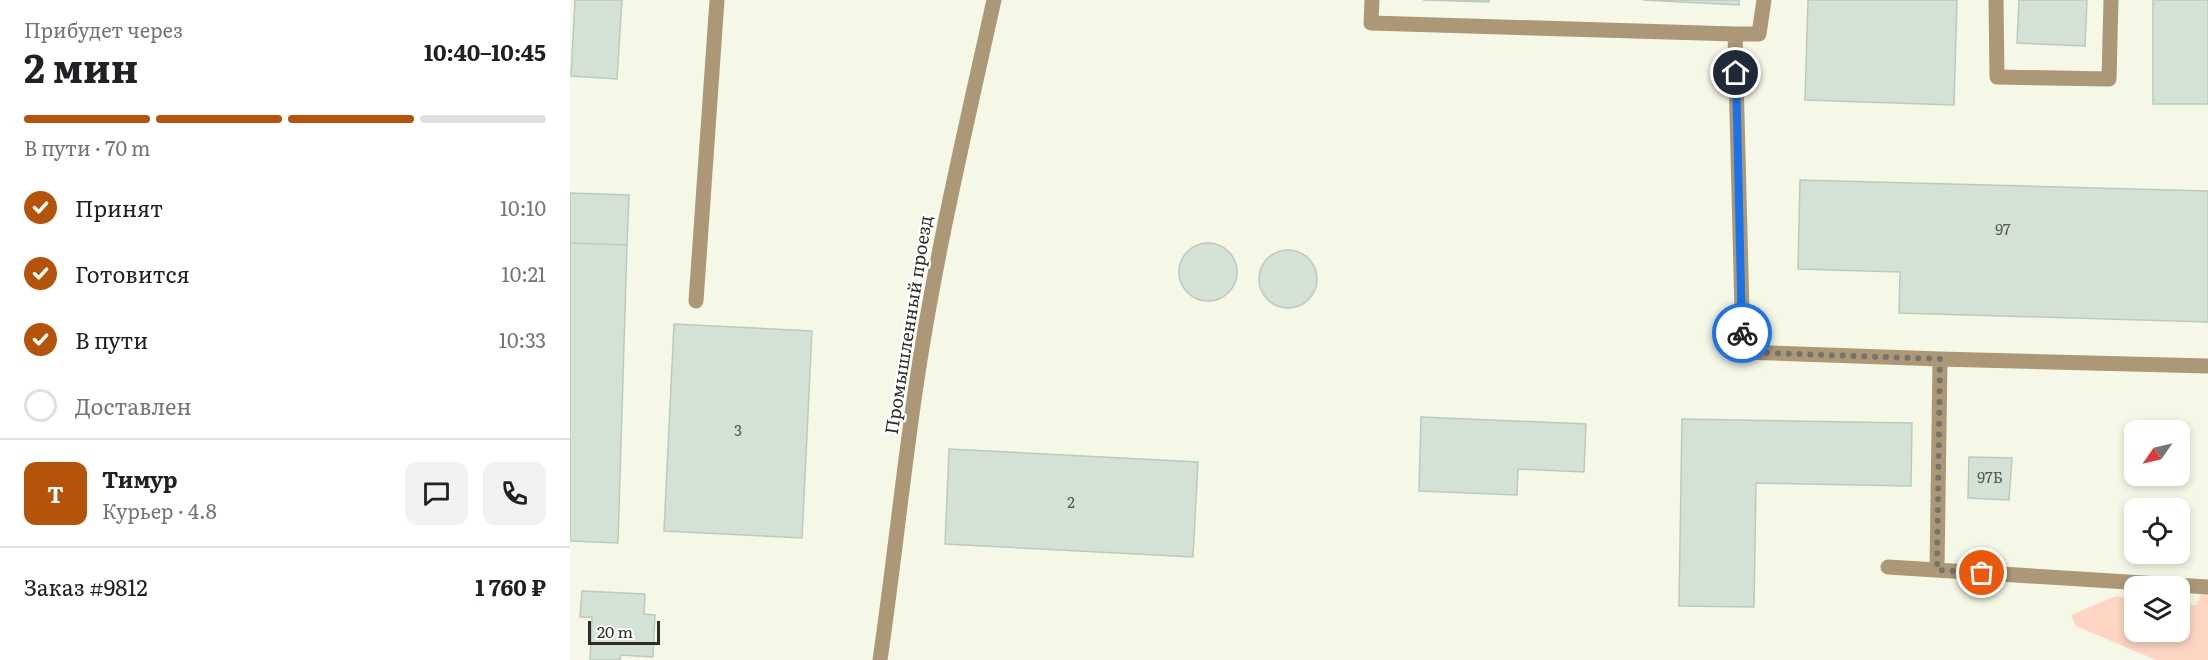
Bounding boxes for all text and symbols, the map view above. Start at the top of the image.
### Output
text: Прибудет через [24,14,183,44]
text: 10:40–10:45 [424,35,546,68]
text: 2 мин [24,37,138,95]
pin [1710,47,1761,98]
icon: home [1719,56,1752,89]
text: В пути · 70 m [24,132,150,162]
icon: check [24,191,57,224]
text: Принят [75,191,163,224]
text: 10:10 [500,192,546,222]
street label: Промышленный проезд [877,213,938,436]
house number: 97 [1995,217,2011,240]
icon: check [24,257,57,290]
text: Готовится [75,257,190,290]
text: 10:21 [502,258,546,288]
courier [1712,303,1772,363]
icon: bike [1726,317,1759,350]
icon: check [24,323,57,356]
text: В пути [75,323,148,356]
text: 10:33 [499,324,546,354]
text: Доставлен [75,389,192,422]
house number: 3 [734,418,742,441]
north arrow [2124,420,2190,486]
map controls [2124,420,2190,642]
text: Тимур [102,462,178,495]
button: chat [405,462,468,525]
button: phone [483,462,546,525]
house number: 97Б [1977,465,2003,488]
text: Т [47,477,64,510]
house number: 2 [1067,490,1075,513]
text: Курьер · 4.8 [102,495,217,525]
button: locate [2124,498,2190,564]
pin [1956,547,2007,598]
icon: bag [1965,556,1998,589]
text: Заказ #9812 [24,570,148,603]
text: 1 760 ₽ [475,570,546,603]
button: layers [2124,576,2190,642]
scale bar [588,618,660,646]
text: 20 m [597,619,633,643]

